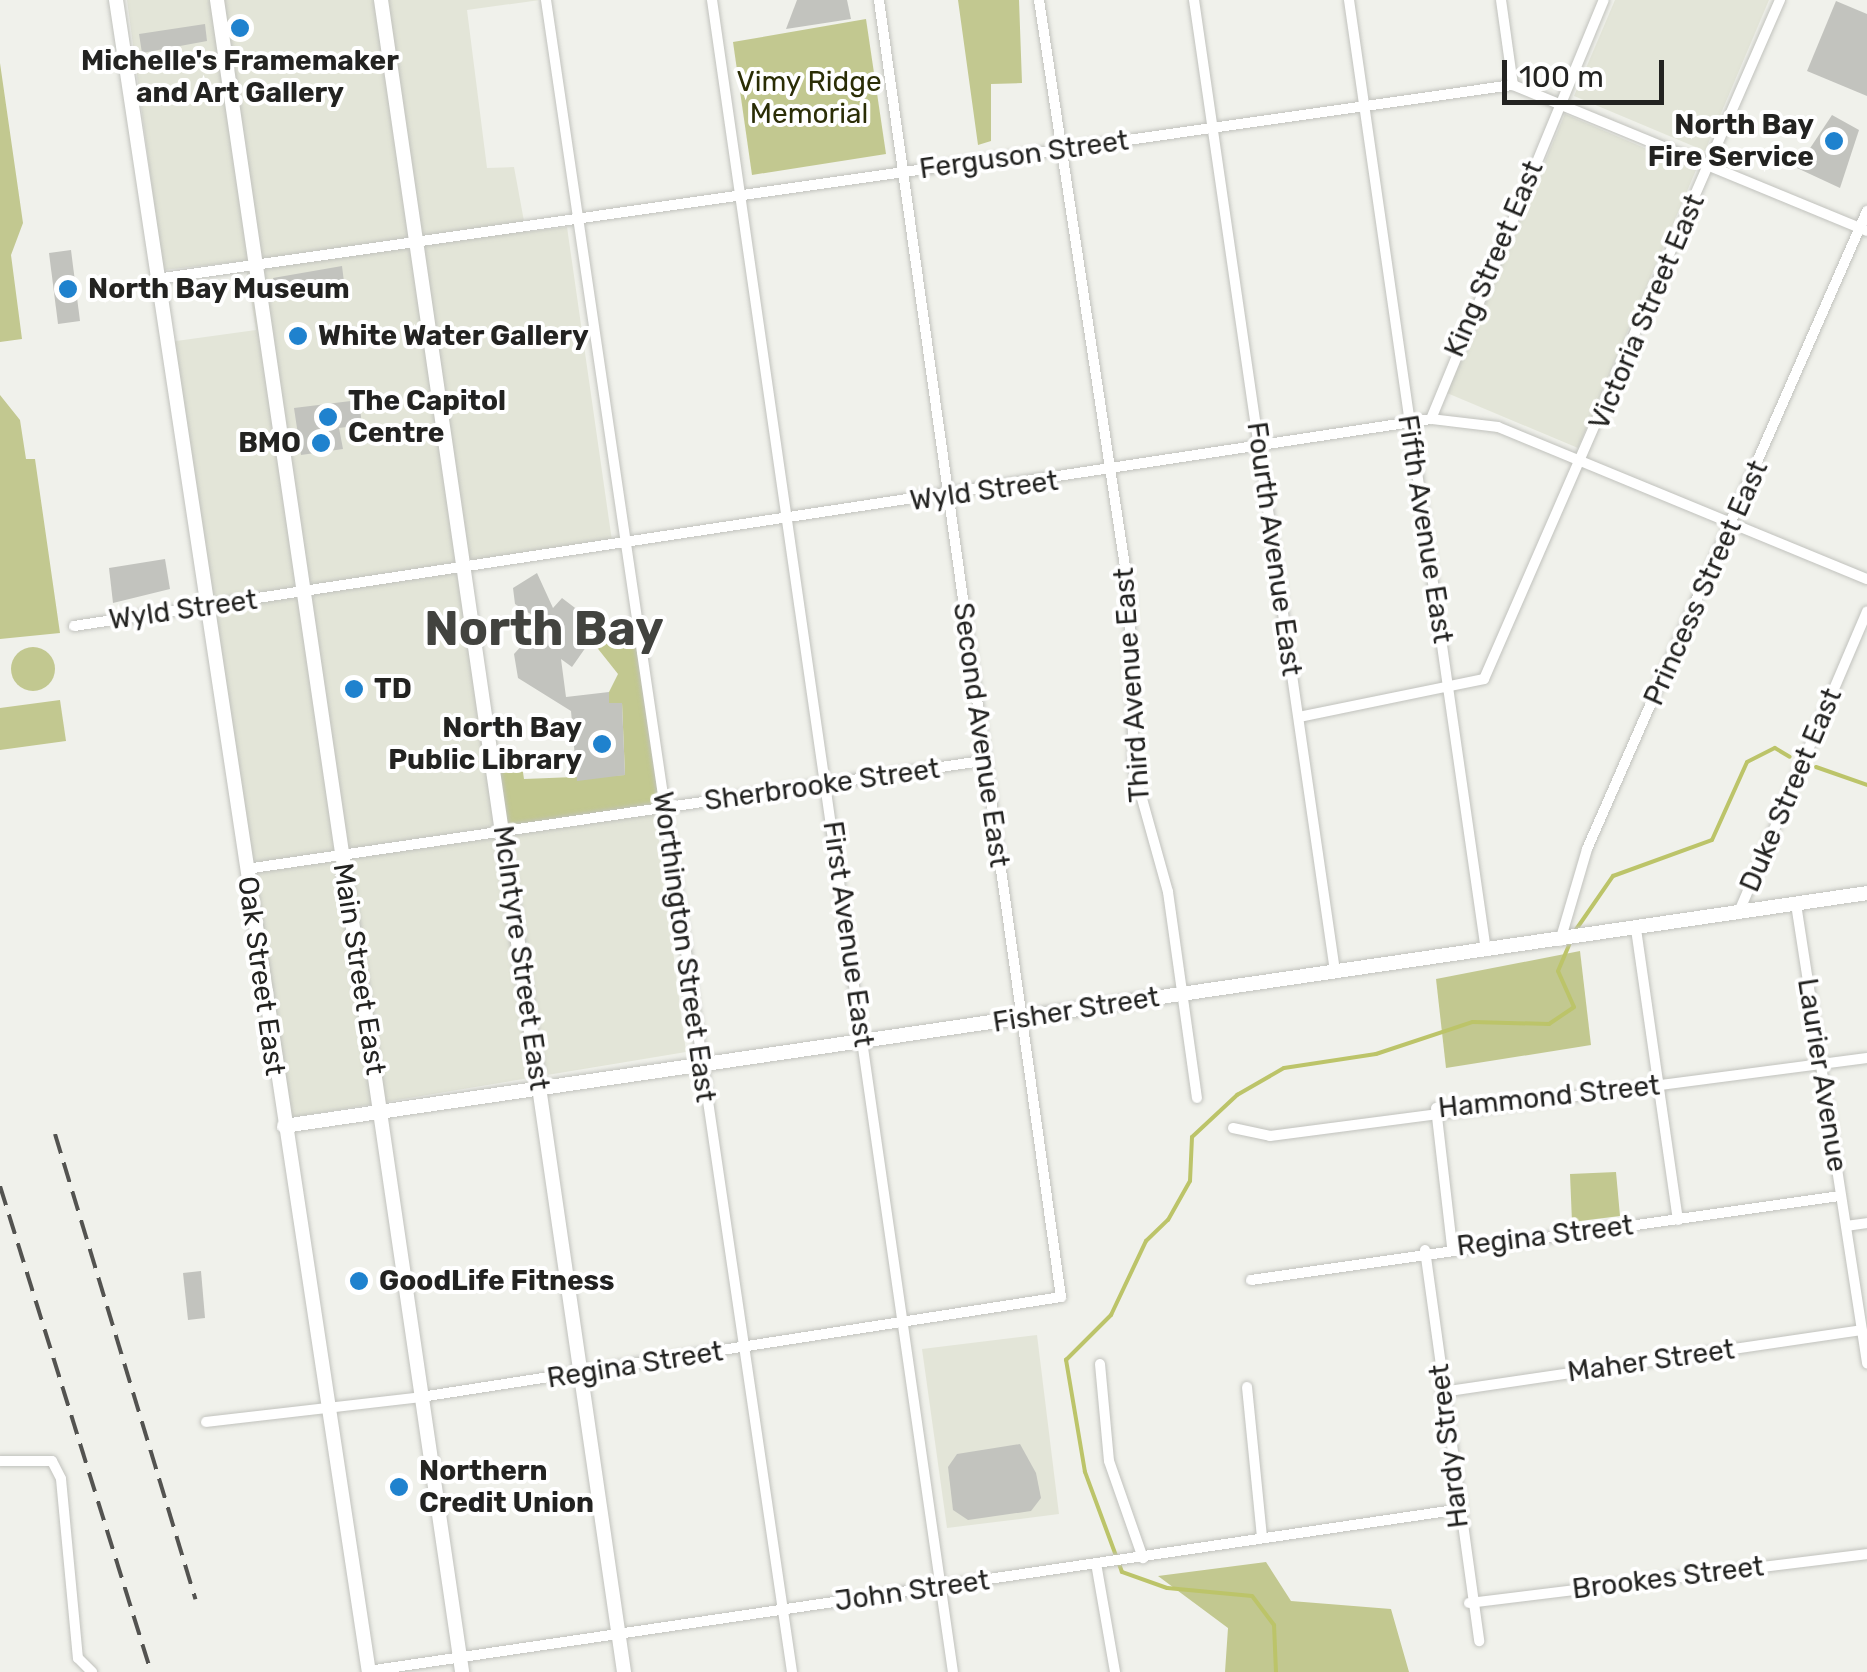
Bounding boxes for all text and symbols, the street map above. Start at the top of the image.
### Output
marker: Michelle's Framemaker and Art Gallery [229,17,251,39]
scale bar [1507,40,1670,102]
place label: Michelle's Framemaker and Art Gallery [81,44,399,110]
text: 100 m [1519,59,1604,95]
park label: Vimy Ridge Memorial [736,65,882,131]
place label: North Bay Fire Service [1648,108,1814,174]
street label: Ferguson Street [917,124,1131,186]
marker: North Bay Fire Service [1823,130,1845,152]
street label: King Street East [1438,156,1550,362]
street label: Victoria Street East [1582,189,1712,435]
place label: North Bay Museum [88,272,350,306]
marker: North Bay Museum [57,278,79,300]
place label: White Water Gallery [318,319,589,353]
marker: White Water Gallery [287,325,309,347]
place label: The Capitol Centre [348,384,506,450]
marker: The Capitol Centre [317,406,339,428]
street label: Fifth Avenue East [1390,412,1460,646]
street label: Fourth Avenue East [1239,419,1309,679]
place label: BMO [238,426,301,460]
marker: BMO [310,432,332,454]
street label: Princess Street East [1637,455,1775,711]
street label: Wyld Street [908,464,1060,518]
street label: Third Avenue East [1107,566,1157,804]
street label: Wyld Street [107,583,259,637]
district label: North Bay [424,600,664,658]
street label: Second Avenue East [946,600,1016,870]
place label: TD [374,672,412,706]
marker: TD [343,678,365,700]
street label: Duke Street East [1733,683,1849,897]
place label: North Bay Public Library [388,711,582,777]
marker: North Bay Public Library [591,733,613,755]
street label: Sherbrooke Street [702,752,942,818]
street label: Worthington Street East [646,790,722,1104]
street label: First Avenue East [815,819,881,1049]
street label: McIntyre Street East [486,824,556,1092]
street label: Main Street East [326,861,392,1077]
street label: Oak Street East [230,874,292,1078]
street label: Laurier Avenue [1790,975,1854,1175]
street label: Fisher Street [990,980,1162,1040]
street label: Hammond Street [1436,1069,1662,1125]
street label: Regina Street [1455,1209,1635,1263]
place label: GoodLife Fitness [379,1264,615,1298]
marker: GoodLife Fitness [348,1270,370,1292]
street label: Maher Street [1565,1333,1737,1389]
street label: Regina Street [545,1335,725,1395]
street label: Hardy Street [1422,1362,1476,1530]
place label: Northern Credit Union [419,1454,594,1520]
marker: Northern Credit Union [388,1476,410,1498]
street label: Brookes Street [1570,1550,1766,1606]
street label: John Street [833,1564,991,1618]

